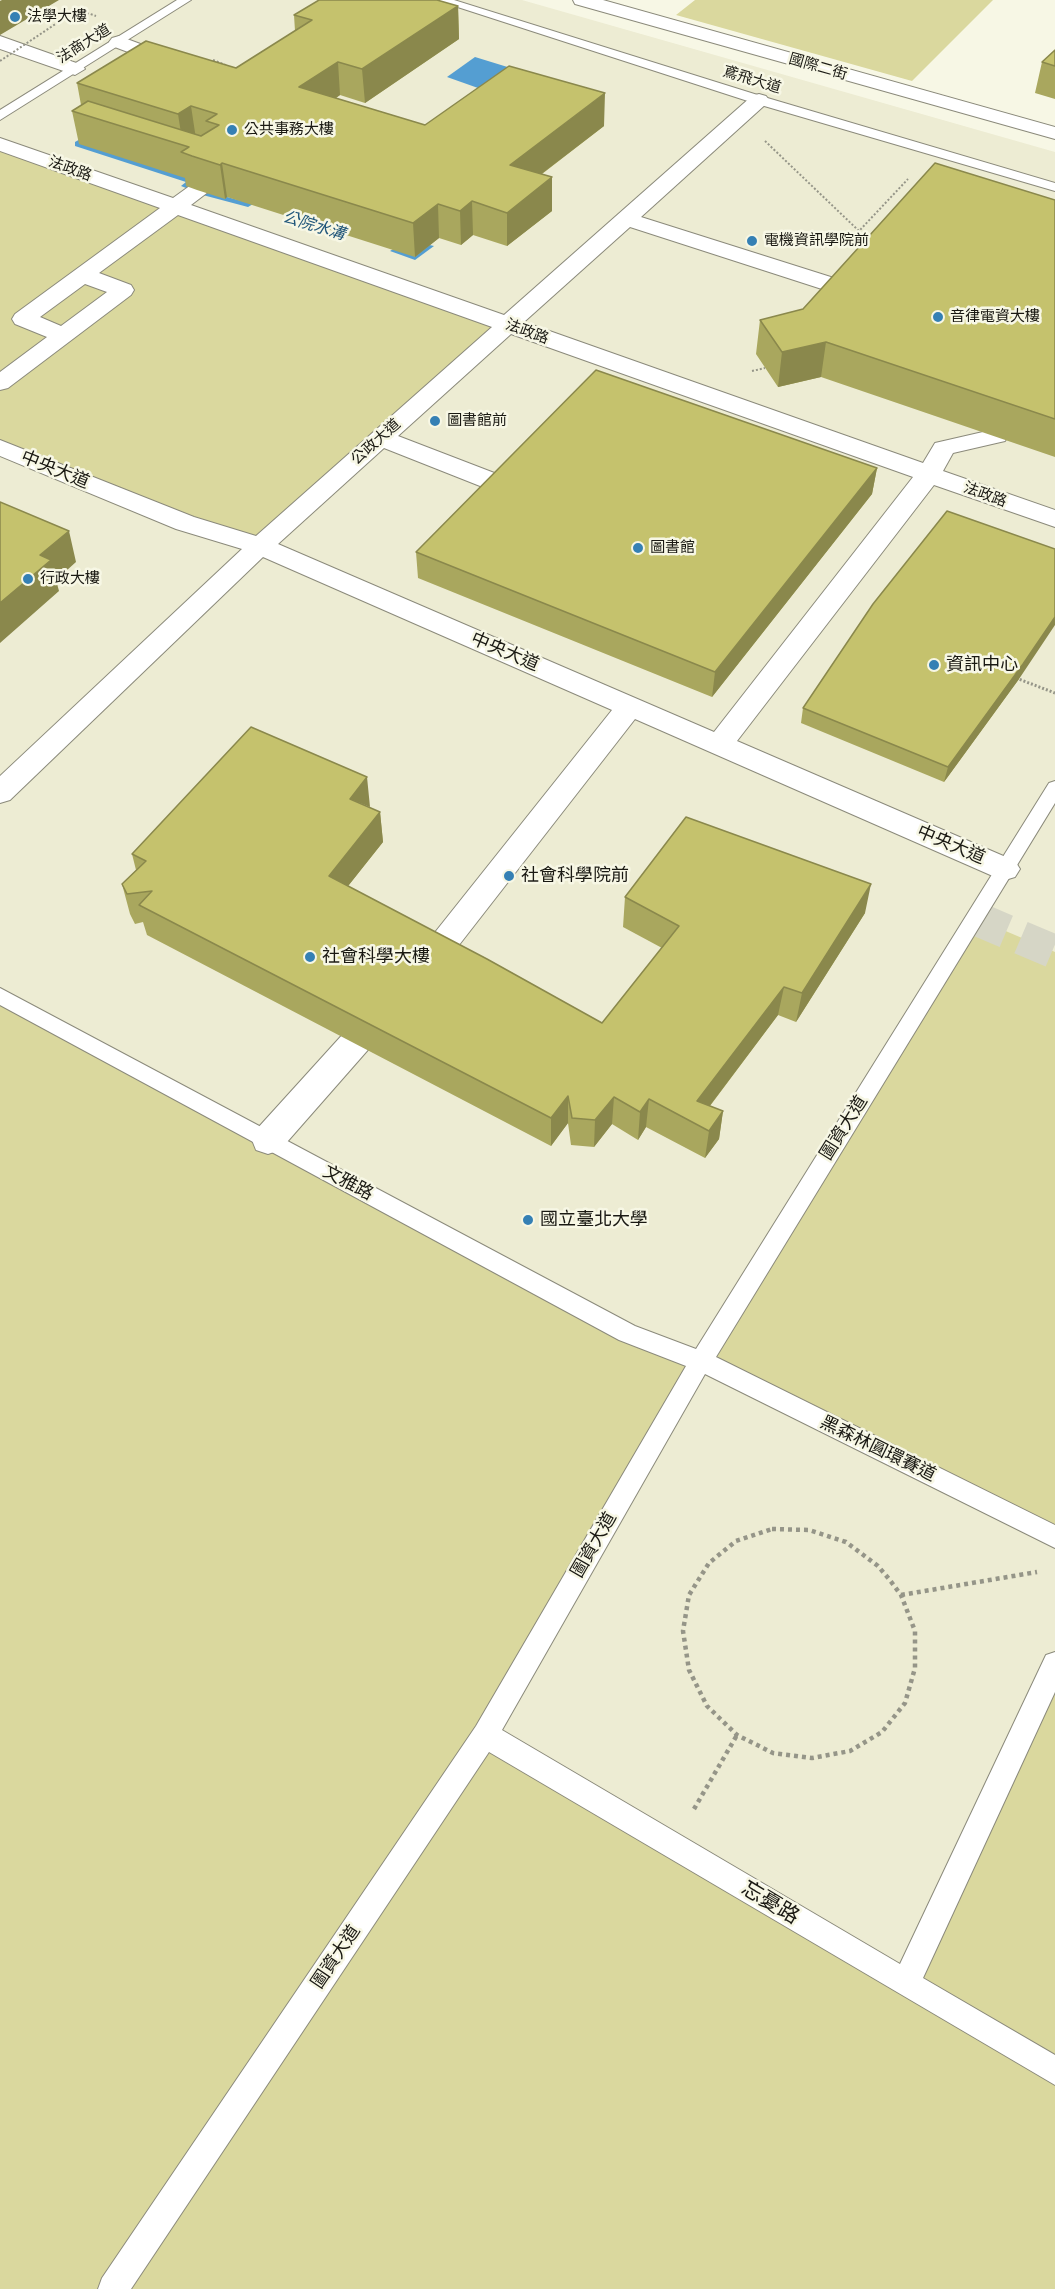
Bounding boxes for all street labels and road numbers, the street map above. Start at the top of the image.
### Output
street label: 法商大道 [54,20,114,68]
street label: 國際二街 [787,50,849,84]
street label: 鳶飛大道 [721,63,783,97]
street label: 法政路 [46,153,94,185]
street label: 法政路 [503,316,551,348]
street label: 公政大道 [348,415,404,469]
street label: 中央大道 [18,447,92,493]
street label: 法政路 [961,479,1009,511]
street label: 中央大道 [468,628,542,676]
street label: 中央大道 [914,821,988,869]
street label: 圖資大道 [816,1092,872,1164]
street label: 文雅路 [319,1161,377,1205]
street label: 黑森林圓環賽道 [817,1412,939,1486]
street label: 圖資大道 [567,1508,621,1582]
street label: 忘憂路 [737,1876,803,1930]
street label: 圖資大道 [307,1921,365,1993]

